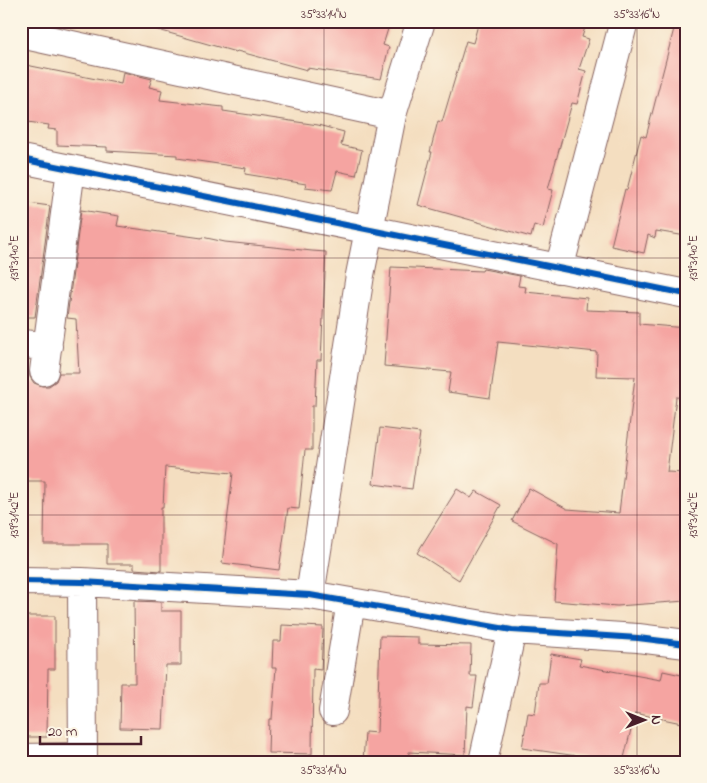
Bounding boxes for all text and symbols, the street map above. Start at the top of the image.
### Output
text: 35°33'14"N [301,6,347,24]
text: 35°33'16"N [614,6,660,24]
text: 139°31'40"E [6,235,24,281]
text: 139°31'40"E [685,235,703,281]
text: 139°31'42"E [6,492,24,538]
text: 139°31'42"E [685,492,703,538]
north arrow [620,696,670,746]
scale bar [40,713,141,745]
text: N [645,715,666,725]
text: 20 m [48,721,78,743]
text: 35°33'14"N [301,762,347,780]
text: 35°33'16"N [614,762,660,780]

